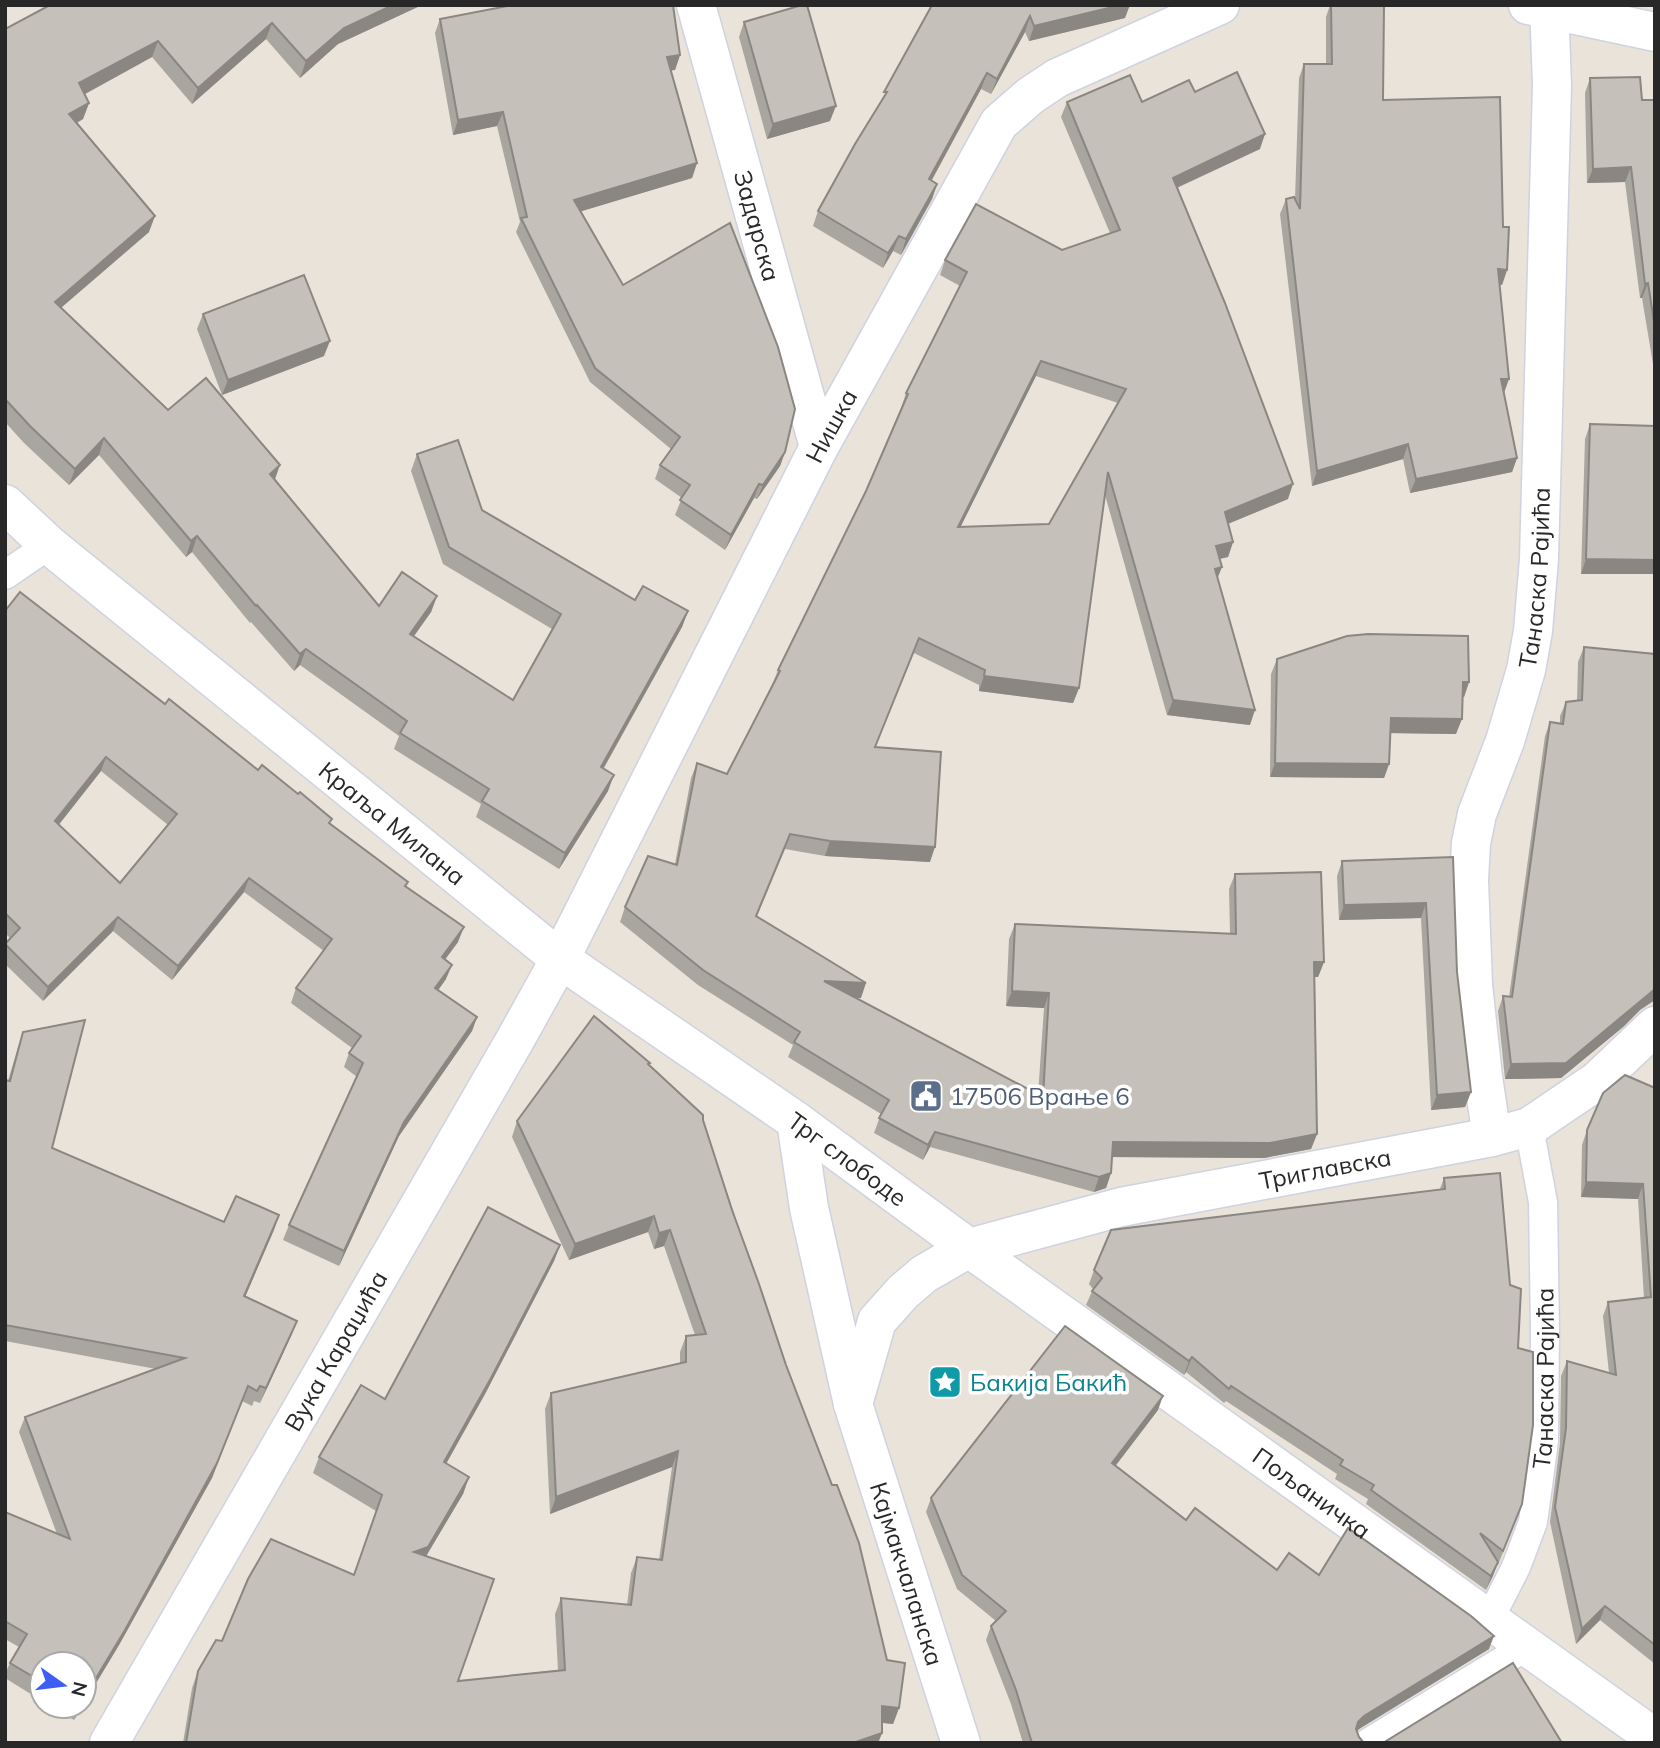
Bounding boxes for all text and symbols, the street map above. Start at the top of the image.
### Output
street label: Задарска [728,167,787,284]
street label: Нишка [799,384,863,468]
street label: Танаска Рајића [1512,487,1556,671]
street label: Краља Милана [313,755,472,891]
public building icon: 17506 Врање 6 [907,1077,945,1115]
place label: 17506 Врање 6 [950,1081,1130,1111]
street label: Трг слободе [782,1105,913,1212]
street label: Триглавска [1257,1141,1393,1196]
street label: Вука Караџића [277,1265,394,1436]
street label: Танаска Рајића [1525,1287,1560,1471]
place icon: Бакија Бакић [926,1363,964,1401]
place label: Бакија Бакић [970,1367,1127,1397]
street label: Пољаничка [1247,1441,1377,1545]
street label: Кајмакчаланска [864,1478,950,1669]
north arrow [28,1650,98,1720]
text: N [66,1679,93,1699]

